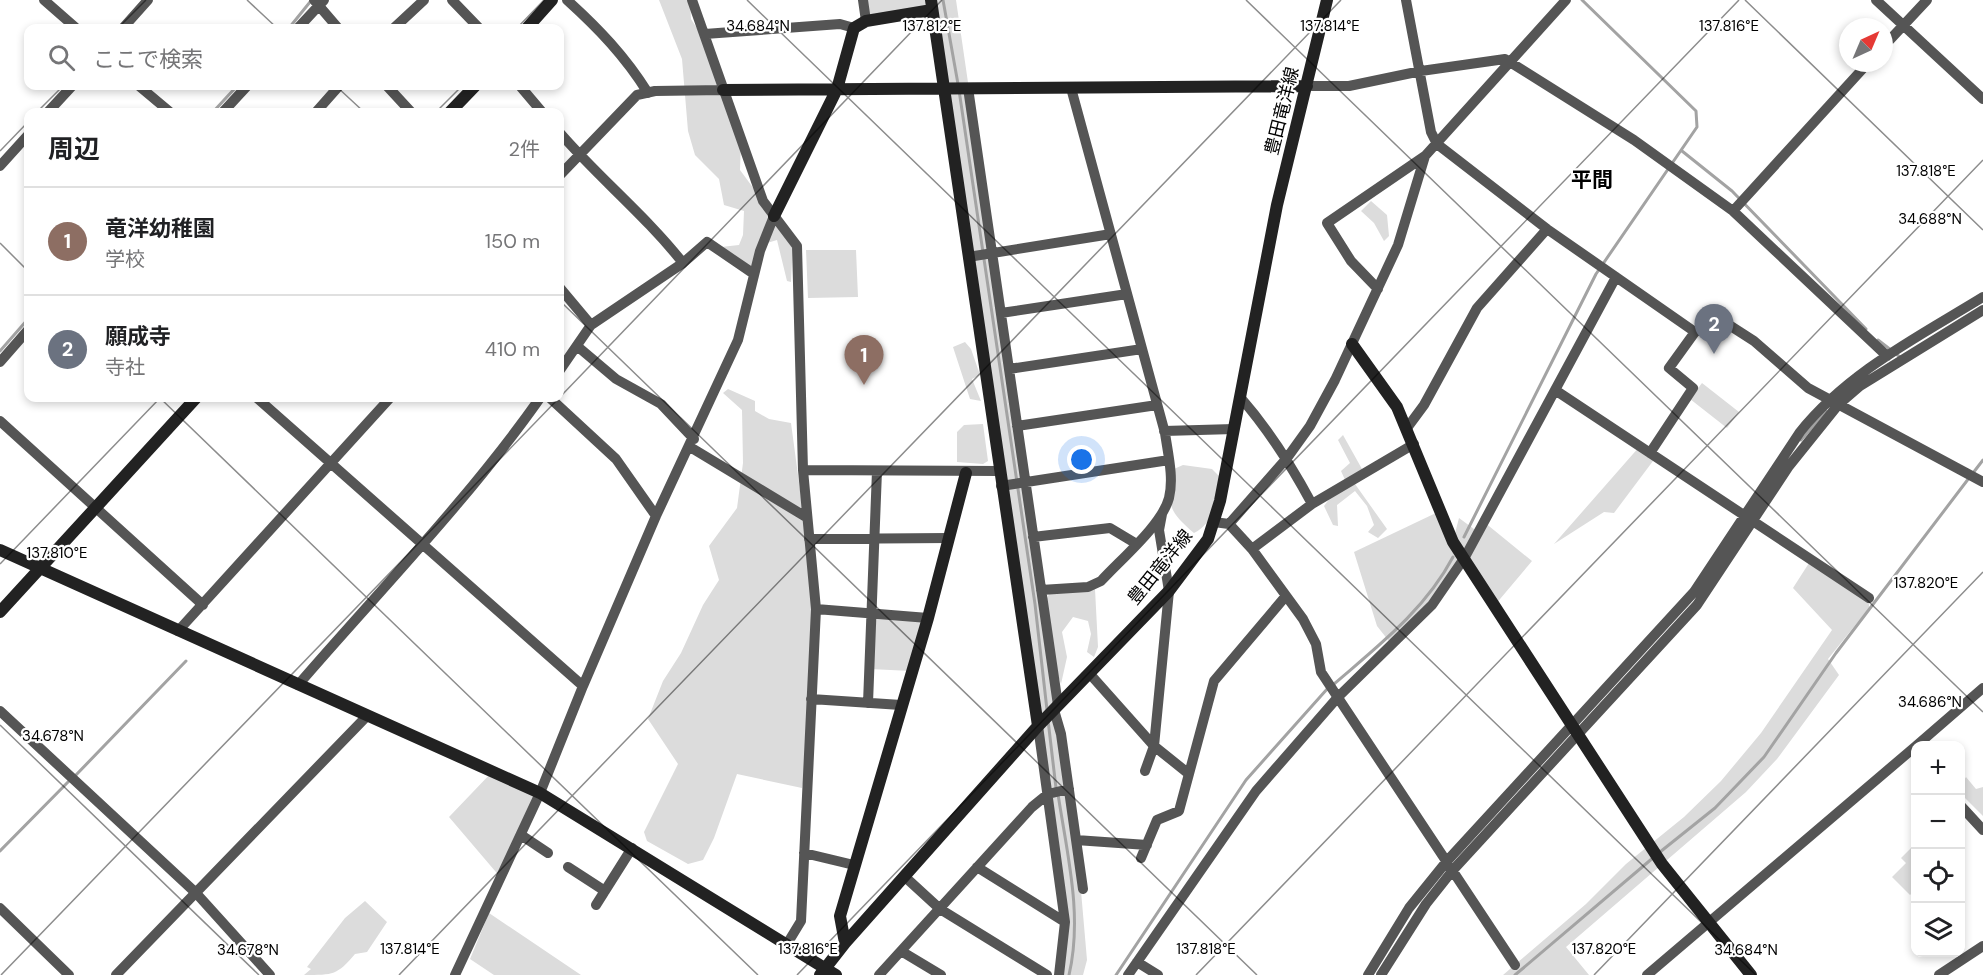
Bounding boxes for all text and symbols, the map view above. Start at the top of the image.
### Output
text: 34.684°N [726,16,790,36]
text: 137.812°E [902,16,962,36]
text: 137.814°E [1300,16,1360,36]
text: 137.816°E [1699,16,1759,36]
north arrow [1839,18,1893,72]
search box [24,24,564,90]
icon: search [45,41,78,74]
text: ここで検索 [93,45,203,74]
street label: 豊田竜洋線 [1259,64,1305,158]
text: 周辺 [48,132,100,166]
text: 2件 [508,136,540,162]
text: 137.818°E [1896,161,1956,181]
district label: 平間 [1571,166,1613,194]
text: 34.688°N [1898,209,1962,229]
text: 竜洋幼稚園 [105,214,215,243]
text: 1 [64,228,71,254]
text: 150 m [485,228,540,254]
text: 学校 [105,246,145,272]
pin: 2 [1694,304,1734,354]
text: 願成寺 [105,322,171,351]
text: 2 [62,336,73,362]
text: 410 m [485,336,540,362]
pin: 1 [844,336,884,385]
text: 寺社 [105,354,145,380]
your location [1067,445,1096,474]
street label: 豊田竜洋線 [1122,524,1198,610]
text: 137.810°E [27,543,87,563]
text: 137.820°E [1894,573,1958,593]
text: 34.686°N [1898,692,1962,712]
text: 34.678°N [22,726,84,746]
map controls [1911,741,1965,957]
button: + [1911,741,1965,795]
button: − [1911,795,1965,849]
button: locate [1911,849,1965,903]
button: layers [1911,903,1965,957]
text: 137.814°E [380,939,440,959]
text: 137.816°E [778,939,838,959]
text: 137.818°E [1176,939,1236,959]
text: 137.820°E [1572,939,1636,959]
text: 34.678°N [217,940,279,960]
text: 34.684°N [1714,940,1778,960]

